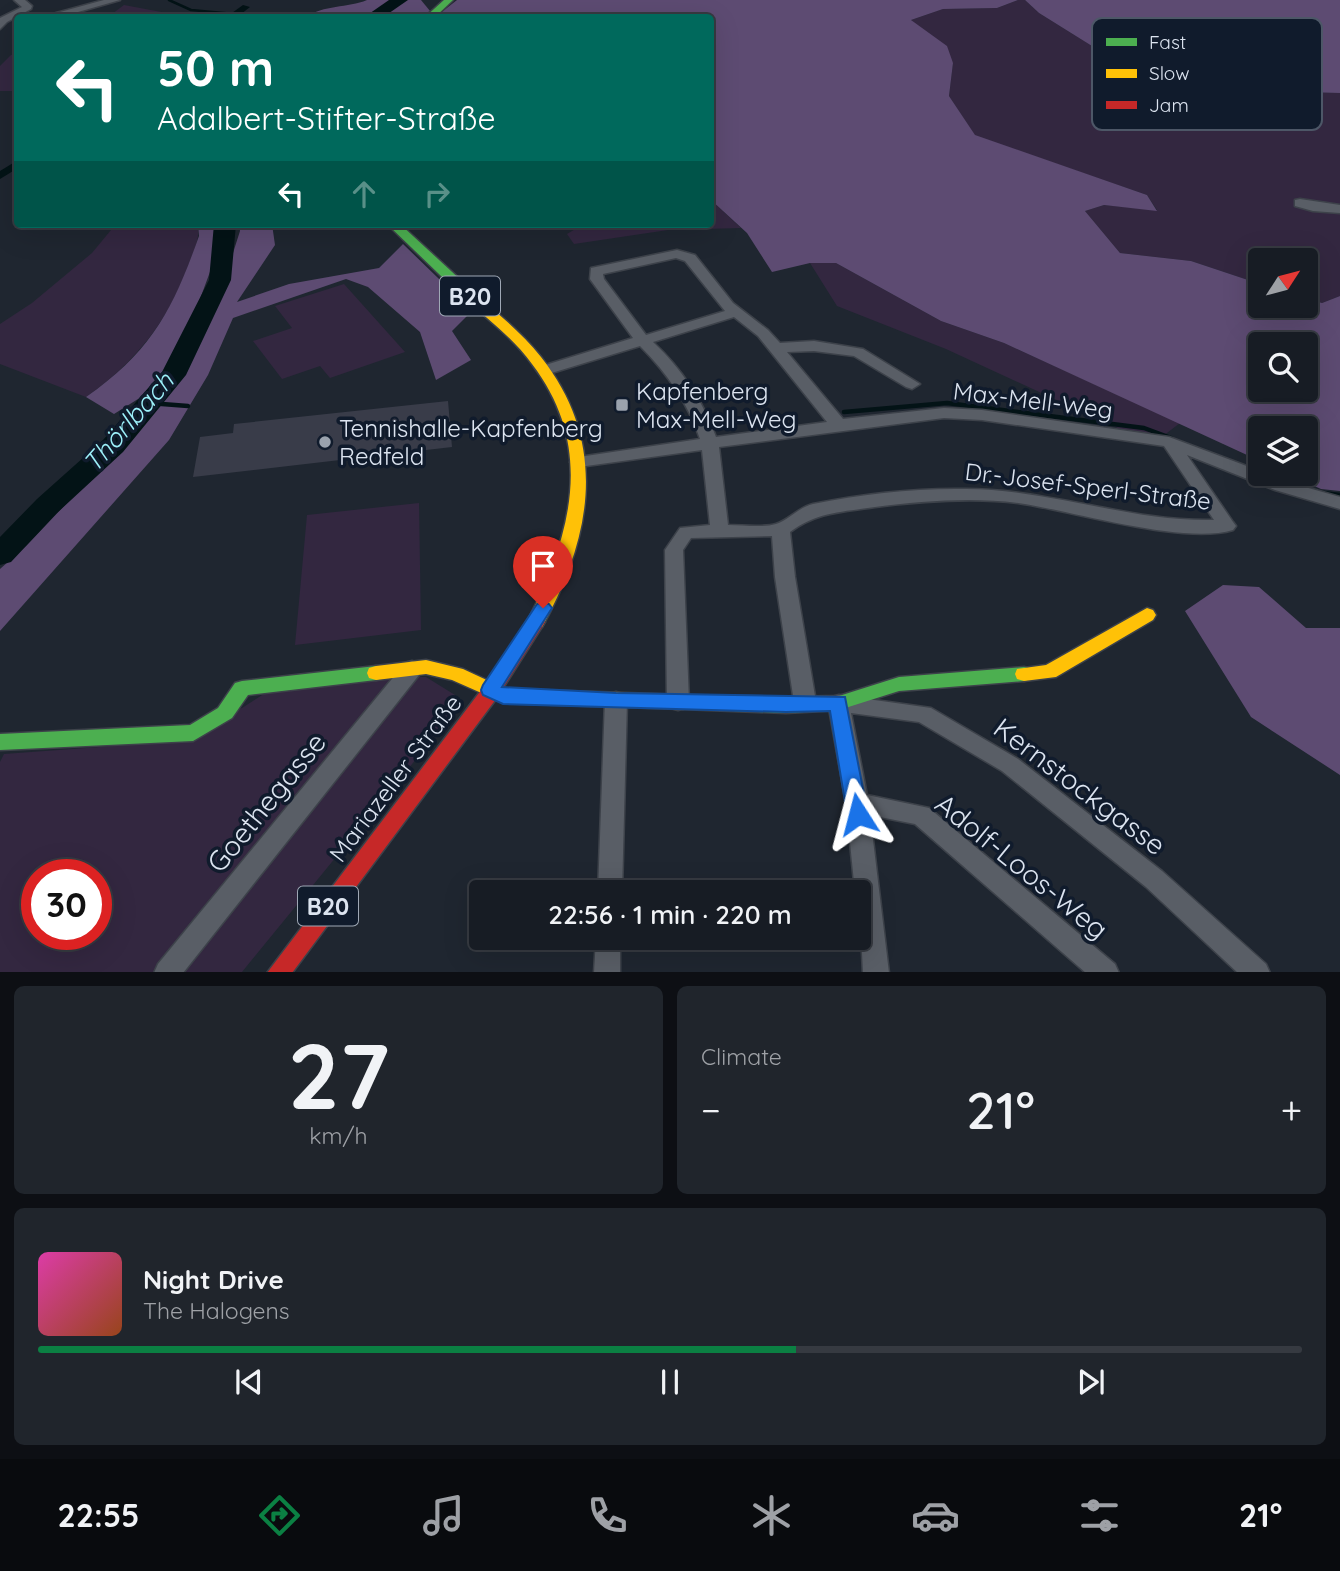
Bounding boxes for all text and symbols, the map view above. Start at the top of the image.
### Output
legend [1092,18,1322,130]
text: Fast [1149,30,1186,54]
text: 50 m [157,37,274,98]
icon: left [42,42,133,133]
text: Slow [1149,61,1190,85]
text: Jam [1149,93,1189,117]
text: Adalbert-Stifter-Straße [157,98,495,138]
icon: left [272,175,310,213]
icon: ahead [345,175,383,213]
icon: right [418,175,456,213]
north arrow [1248,248,1318,318]
map controls [1248,248,1318,486]
road number: B20 [440,276,500,316]
button: search [1248,332,1318,402]
water label: Thörlbach [76,364,181,479]
street label: Max-Mell-Weg [952,375,1114,425]
place label: Kapfenberg Max-Mell-Weg [636,376,796,434]
marker: Kapfenberg Max-Mell-Weg [614,397,630,413]
place label: Tennishalle-Kapfenberg Redfeld [339,413,603,471]
button: layers [1248,416,1318,486]
marker: Tennishalle-Kapfenberg Redfeld [317,434,333,450]
street label: Dr.-Josef-Sperl-Straße [963,456,1213,516]
pin [513,536,573,608]
icon: arrive [524,547,562,585]
street label: Mariazeller Straße [322,689,468,867]
street label: Kernstockgasse [987,710,1173,862]
street label: Goethegasse [199,725,333,879]
position arrow [821,777,895,851]
street label: Adolf-Loos-Weg [929,786,1115,946]
speed limit sign: 30 [21,859,112,950]
road number: B20 [298,886,358,925]
text: 22:56 · 1 min · 220 m [548,898,792,931]
text: 27 [288,1018,389,1132]
text: Climate [701,1042,782,1071]
text: 21° [966,1077,1035,1142]
text: − [701,1086,721,1134]
text: + [1281,1086,1302,1134]
text: km/h [309,1121,368,1150]
text: Night Drive [143,1263,284,1296]
text: The Halogens [143,1296,290,1325]
icon: previous [230,1363,268,1401]
icon: pause [651,1363,689,1401]
icon: next [1072,1363,1110,1401]
icon: directions [255,1491,304,1540]
icon: music [419,1491,468,1540]
icon: phone [583,1491,632,1540]
icon: climate [747,1491,796,1540]
icon: car [911,1491,960,1540]
icon: filters [1075,1491,1124,1540]
text: 22:55 [58,1495,140,1535]
text: 21° [1239,1495,1282,1535]

